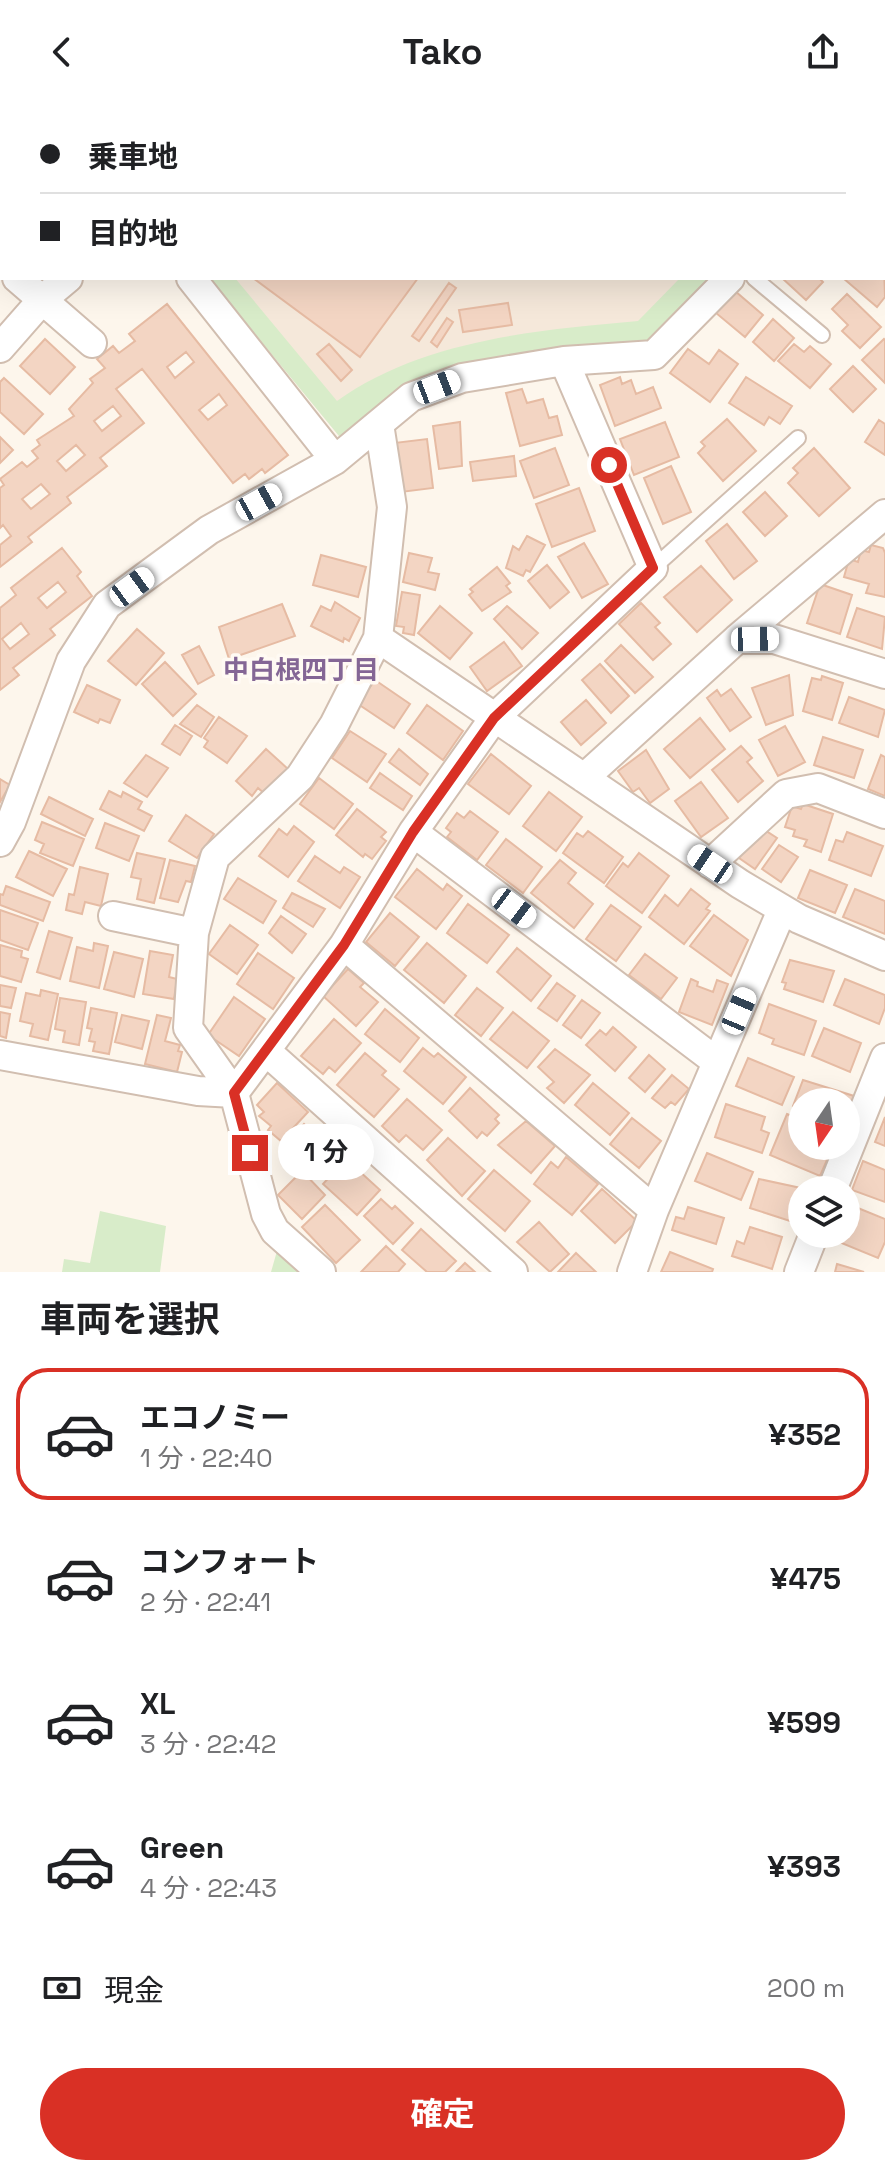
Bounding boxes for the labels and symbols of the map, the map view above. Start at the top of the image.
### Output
car [410,367,464,407]
route start [591,447,627,483]
car [232,480,286,524]
car [106,563,158,611]
car [731,627,779,651]
district label: 中白根四丁目 [223,653,379,687]
car [683,841,737,887]
car [488,884,540,932]
car [719,984,759,1038]
north arrow [788,1088,860,1160]
callout: 1 分 [278,1125,374,1181]
route end [232,1135,268,1171]

